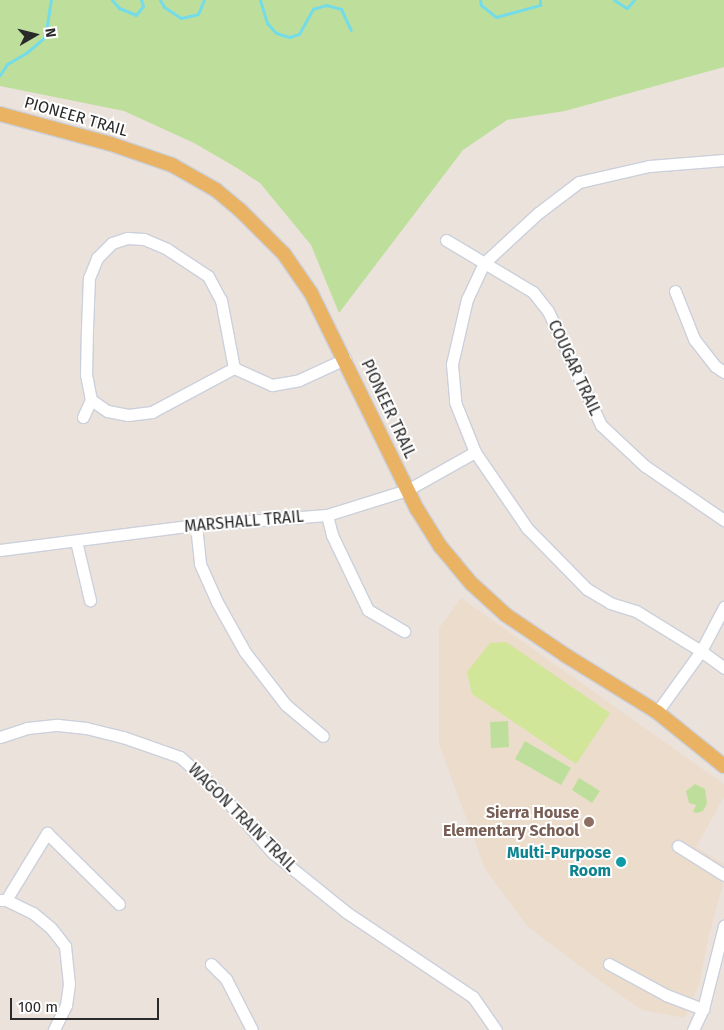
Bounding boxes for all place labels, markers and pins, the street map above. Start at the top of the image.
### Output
place label: Sierra House Elementary School [443,803,579,841]
marker: Sierra House Elementary School [583,816,595,828]
place label: Multi-Purpose Room [507,843,611,881]
marker: Multi-Purpose Room [615,856,627,868]

